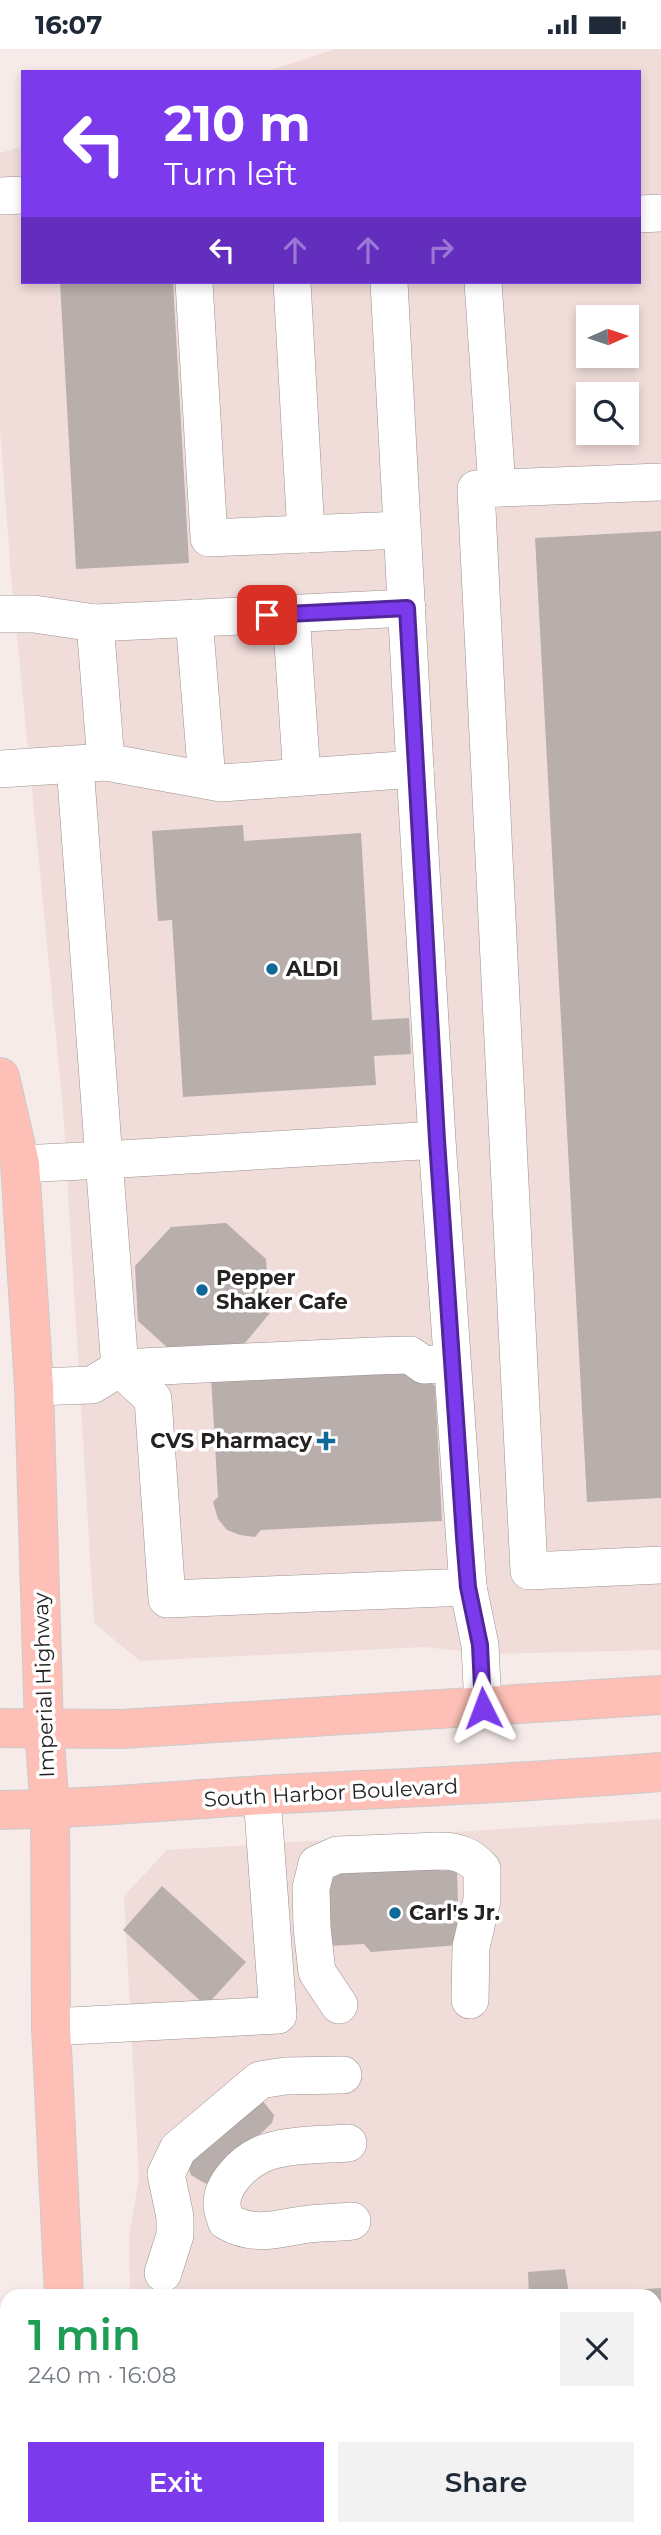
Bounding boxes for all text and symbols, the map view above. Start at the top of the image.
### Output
text: 16:07 [35,9,102,41]
text: 210 m [164,94,311,153]
icon: left [49,98,140,189]
text: Turn left [164,154,298,193]
icon: left [203,231,241,269]
icon: ahead [276,231,314,269]
icon: ahead [349,231,387,269]
icon: right [422,231,460,269]
north arrow [576,305,639,367]
map controls [576,305,639,445]
button: search [576,382,639,445]
pin [237,585,297,645]
icon: arrive [248,596,286,634]
place label: ALDI [285,956,339,981]
marker: ALDI [264,961,280,977]
place label: Pepper Shaker Cafe [216,1265,348,1314]
marker: Pepper Shaker Cafe [194,1282,210,1298]
place label: CVS Pharmacy [150,1428,312,1453]
marker: CVS Pharmacy [318,1433,334,1449]
street label: Imperial Highway [28,1591,59,1778]
position arrow [446,1671,520,1745]
street label: South Harbor Boulevard [203,1773,459,1812]
place label: Carl's Jr. [409,1900,500,1925]
marker: Carl's Jr. [387,1905,403,1921]
text: 1 min [28,2309,141,2361]
button: close [560,2312,634,2386]
text: 240 m · 16:08 [28,2361,176,2389]
button: Exit [28,2442,324,2522]
button: Share [338,2442,634,2522]

